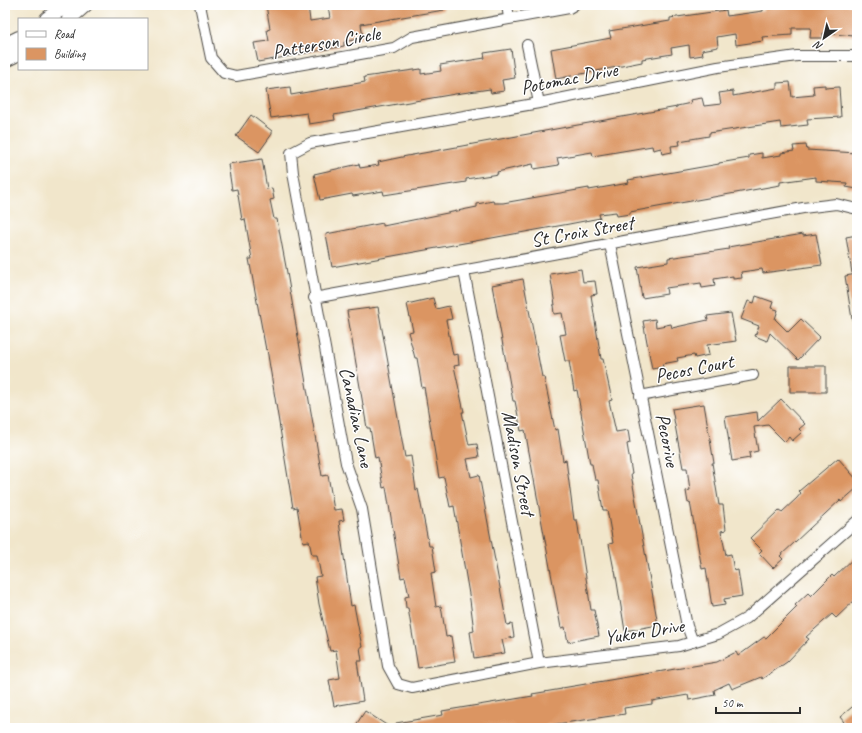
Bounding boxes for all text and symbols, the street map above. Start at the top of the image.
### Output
legend [18,18,148,70]
north arrow [804,18,844,58]
street label: Patterson Circle [270,20,384,64]
text: Road [54,26,76,42]
text: N [810,37,825,54]
text: Building [54,46,86,62]
street label: Potomac Drive [519,57,621,100]
street label: St Croix Street [529,210,639,253]
street label: Pecos Court [653,348,738,388]
street label: Canadian Lane [334,365,380,471]
street label: Madison Street [496,409,542,521]
street label: Pecorive [650,411,685,470]
street label: Yukon Drive [602,613,687,650]
scale bar [716,689,800,715]
text: 50 m [722,695,744,711]

